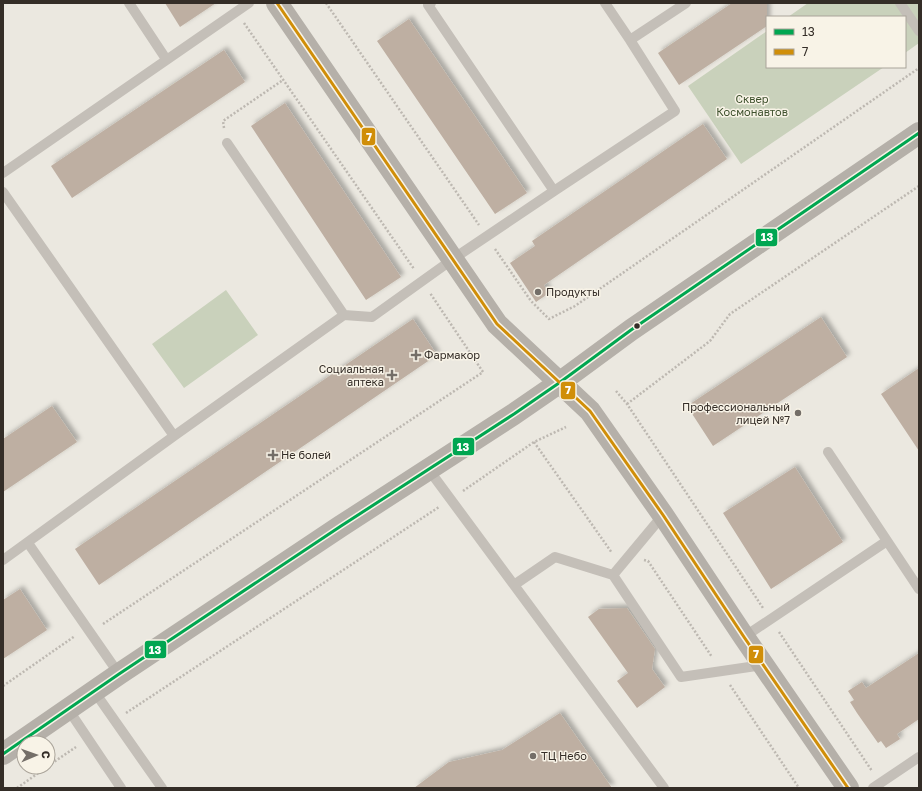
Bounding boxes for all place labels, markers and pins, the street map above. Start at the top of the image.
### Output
place label: Продукты [546,285,600,298]
marker: Продукты [533,287,543,297]
unlabelled marker [632,321,642,331]
place label: Фармакор [424,348,480,361]
marker: Фармакор [411,350,421,360]
place label: Социальная аптека [319,362,384,388]
marker: Социальная аптека [387,370,397,380]
place label: Профессиональный лицей №7 [682,400,790,426]
marker: Профессиональный лицей №7 [793,408,803,418]
place label: Не болей [281,448,331,461]
marker: Не болей [268,450,278,460]
place label: ТЦ Небо [541,749,587,762]
marker: ТЦ Небо [528,751,538,761]

